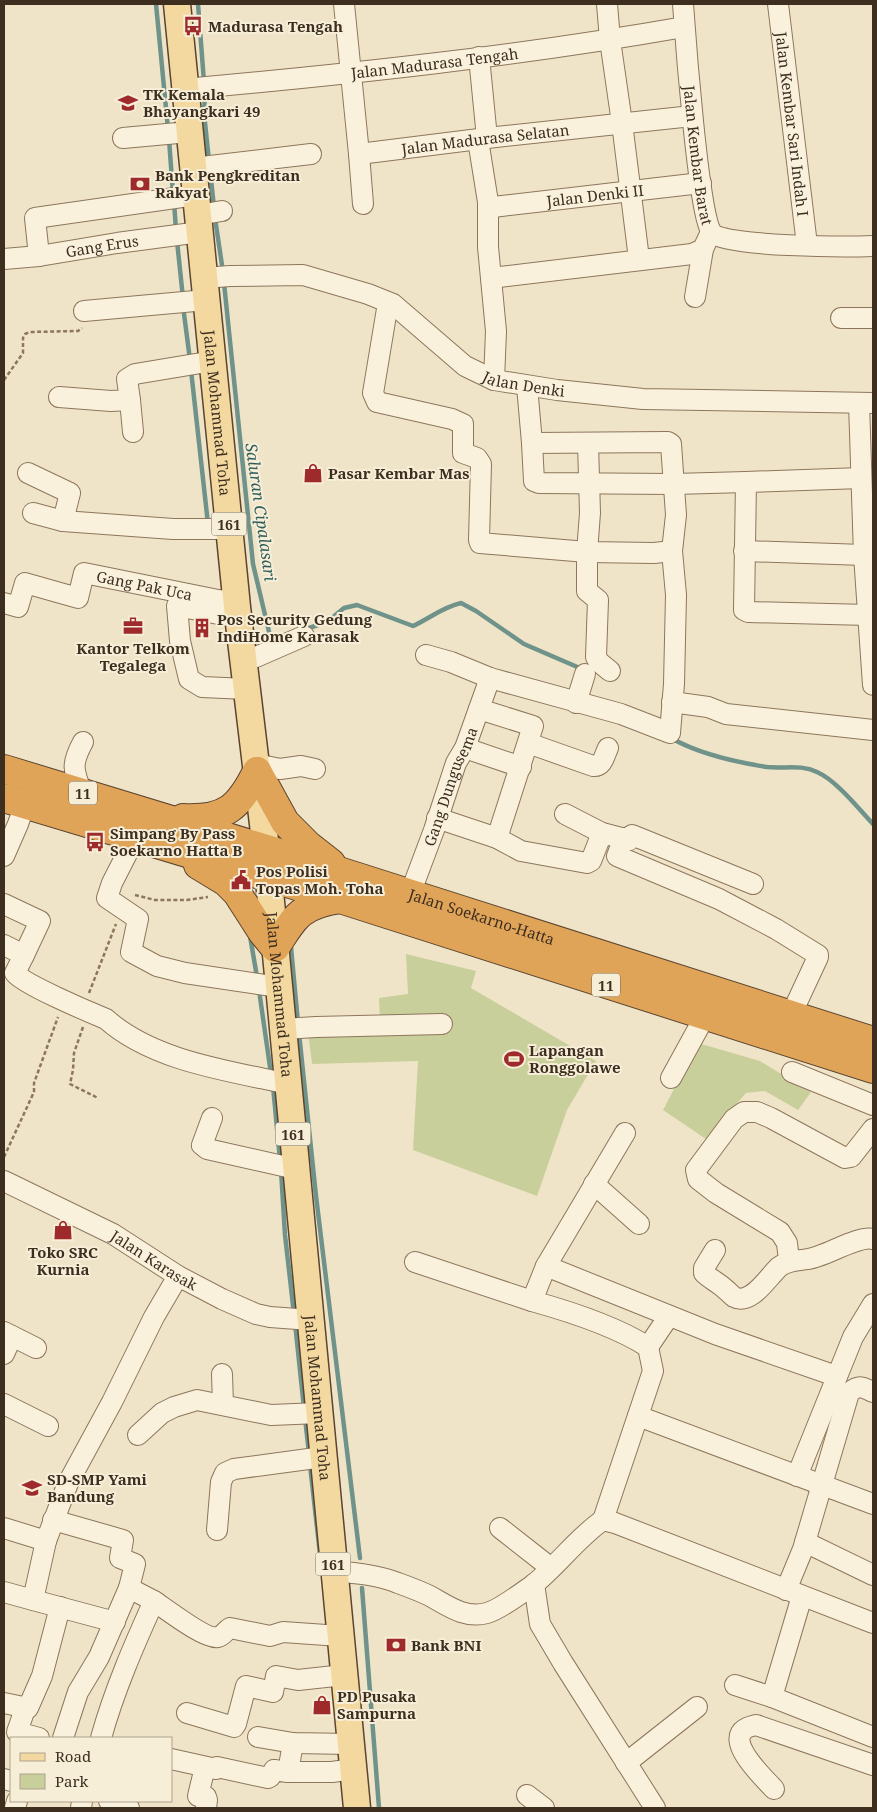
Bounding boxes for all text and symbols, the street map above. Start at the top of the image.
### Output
bus stop icon: Madurasa Tengah [182,15,204,37]
place label: Madurasa Tengah [208,16,343,36]
street label: Jalan Kembar Sari Indah I [771,30,813,218]
street label: Jalan Madurasa Tengah [349,43,520,83]
place label: TK Kemala Bhayangkari 49 [143,84,260,121]
street label: Jalan Kembar Barat [680,84,718,227]
school or university icon: TK Kemala Bhayangkari 49 [117,92,139,114]
street label: Jalan Madurasa Selatan [399,119,571,159]
place label: Bank Pengkreditan Rakyat [155,165,300,202]
bank icon: Bank Pengkreditan Rakyat [129,173,151,195]
street label: Jalan Denki II [544,180,645,211]
street label: Gang Erus [64,230,140,261]
street label: Jalan Mohammad Toha [199,328,236,497]
street label: Jalan Denki [479,366,566,401]
water label: Saluran Cipalasari [240,442,282,583]
shop icon: Pasar Kembar Mas [302,462,324,484]
place label: Pasar Kembar Mas [328,463,470,483]
road number: 161 [212,512,246,536]
street label: Gang Pak Uca [95,566,194,605]
place label: Pos Security Gedung IndiHome Karasak [217,609,373,646]
office icon: Kantor Telkom Tegalega [122,615,144,637]
building icon: Pos Security Gedung IndiHome Karasak [191,617,213,639]
place label: Kantor Telkom Tegalega [76,638,190,675]
street label: Gang Dungusema [419,724,482,849]
road number: 11 [69,781,97,804]
place label: Simpang By Pass Soekarno Hatta B [110,823,242,860]
bus stop icon: Simpang By Pass Soekarno Hatta B [84,831,106,853]
place label: Pos Polisi Topas Moh. Toha [256,861,383,898]
public building icon: Pos Polisi Topas Moh. Toha [230,869,252,891]
street label: Jalan Soekarno-Hatta [405,884,557,949]
street label: Jalan Mohammad Toha [262,910,298,1078]
road number: 11 [592,974,620,996]
place label: Lapangan Ronggolawe [529,1040,621,1077]
sports icon: Lapangan Ronggolawe [503,1048,525,1070]
road number: 161 [276,1122,310,1146]
shop icon: Toko SRC Kurnia [52,1219,74,1241]
street label: Jalan Karasak [106,1225,201,1295]
place label: Toko SRC Kurnia [28,1242,98,1279]
street label: Jalan Mohammad Toha [300,1313,336,1482]
place label: SD-SMP Yami Bandung [47,1469,148,1506]
school or university icon: SD-SMP Yami Bandung [21,1477,43,1499]
road number: 161 [316,1552,350,1576]
bank icon: Bank BNI [385,1634,407,1656]
place label: Bank BNI [411,1635,481,1655]
place label: PD Pusaka Sampurna [337,1686,416,1723]
shop icon: PD Pusaka Sampurna [311,1694,333,1716]
legend [10,1737,172,1802]
text: Road [55,1746,91,1766]
text: Park [55,1771,89,1791]

